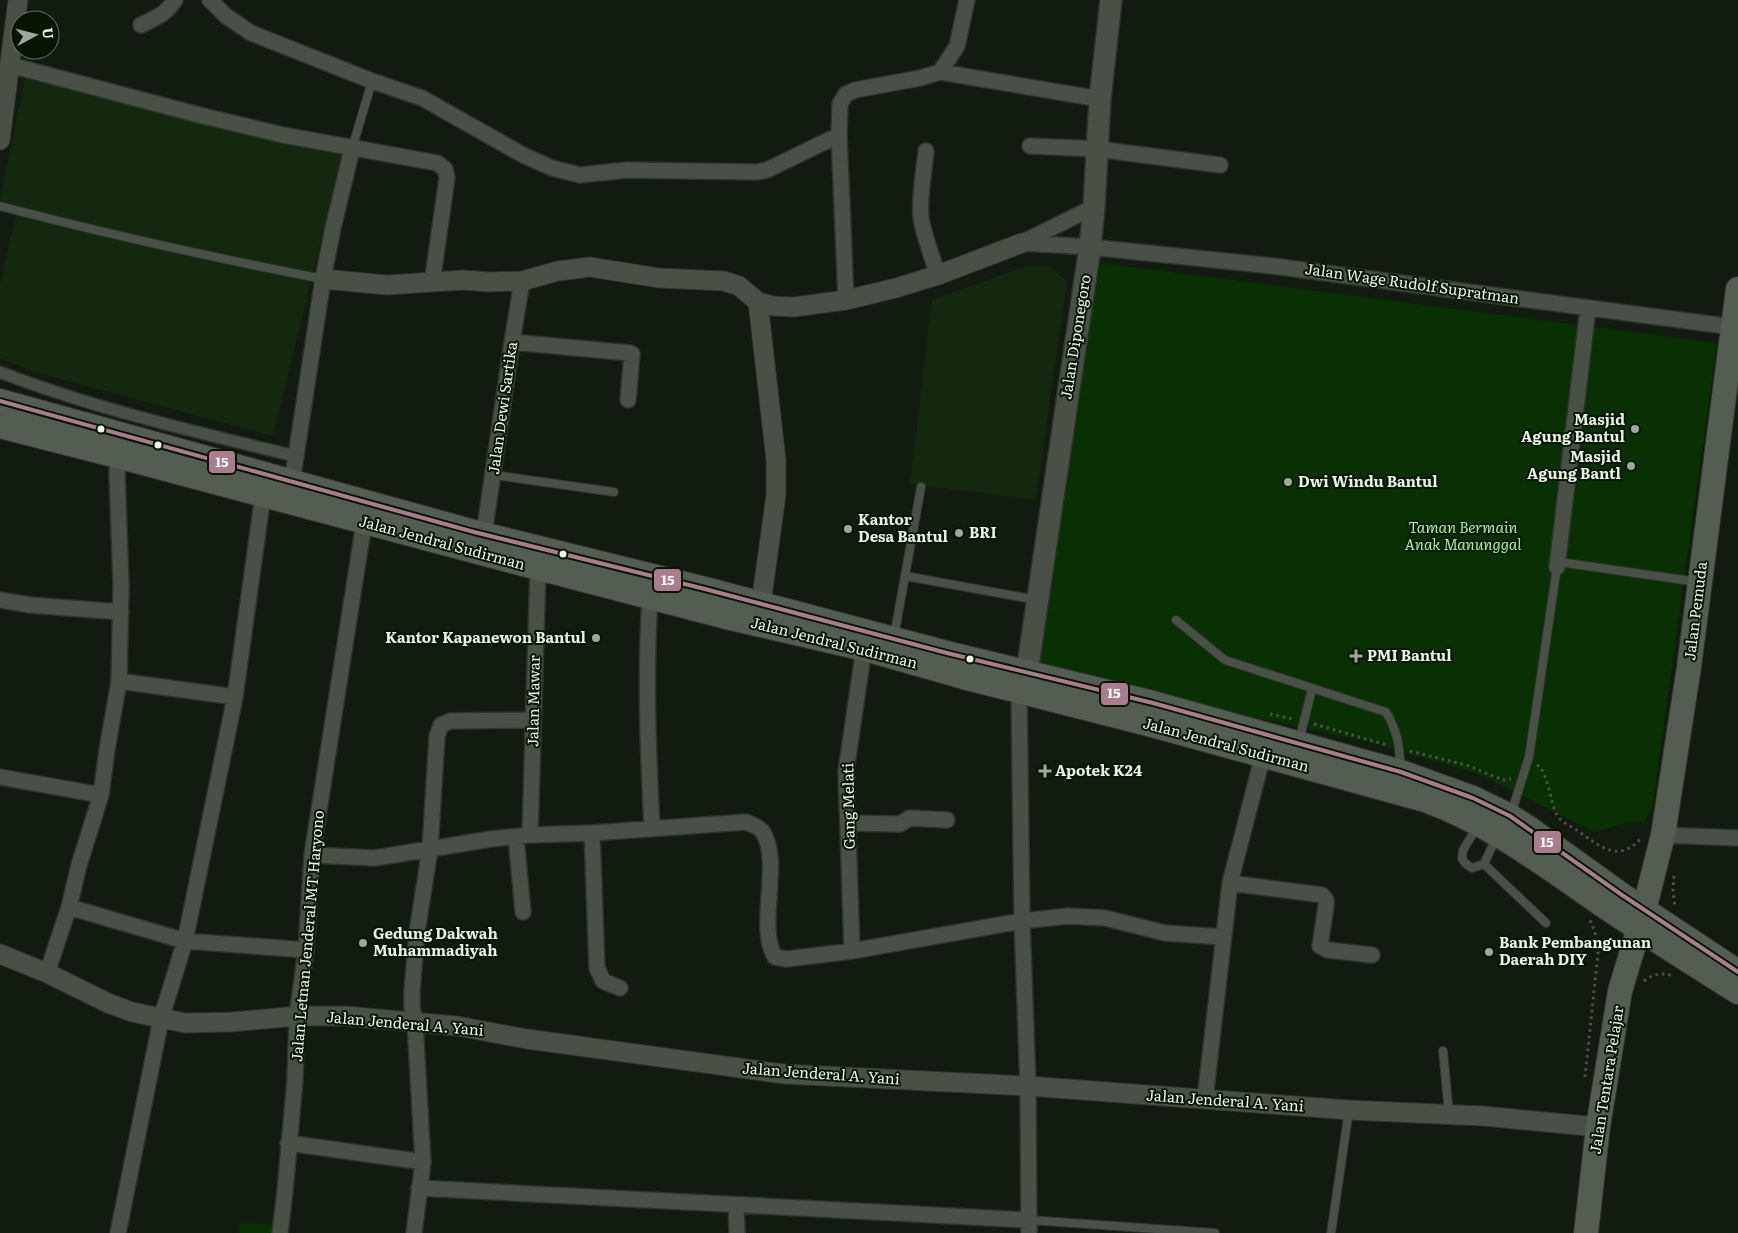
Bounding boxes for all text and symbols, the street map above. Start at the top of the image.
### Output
north arrow [10,10,60,60]
text: U [38,27,59,40]
street label: Jalan Wage Rudolf Supratman [1304,256,1521,309]
street label: Jalan Diponegoro [1053,272,1096,401]
street label: Jalan Dewi Sartika [481,339,522,476]
place label: Masjid Agung Bantul [1521,407,1626,447]
marker: Masjid Agung Bantul [1629,423,1641,435]
unlabelled marker [96,424,106,434]
unlabelled marker [153,440,163,450]
place label: Masjid Agung Bantl [1527,444,1622,484]
line badge: 15 [208,450,236,474]
text: 15 [215,451,229,471]
marker: Masjid Agung Bantl [1625,460,1637,472]
place label: Dwi Windu Bantul [1298,469,1438,492]
marker: Dwi Windu Bantul [1282,476,1294,488]
place label: Kantor Desa Bantul [858,507,949,547]
street label: Jalan Jendral Sudirman [357,508,528,575]
park label: Taman Bermain Anak Manunggal [1405,515,1522,555]
place label: BRI [969,520,997,543]
marker: Kantor Desa Bantul [842,523,854,535]
marker: BRI [953,527,965,539]
unlabelled marker [558,549,568,559]
street label: Jalan Pemuda [1677,559,1712,662]
line badge: 15 [653,568,682,592]
text: 15 [661,569,675,589]
street label: Jalan Jendral Sudirman [748,610,920,673]
place label: Kantor Kapanewon Bantul [385,625,587,648]
marker: Kantor Kapanewon Bantul [590,632,602,644]
place label: PMI Bantul [1367,643,1452,666]
marker: PMI Bantul [1349,649,1363,663]
unlabelled marker [965,654,975,664]
street label: Jalan Mawar [520,655,545,747]
line badge: 15 [1100,682,1129,706]
text: 15 [1107,682,1121,702]
street label: Jalan Jendral Sudirman [1141,710,1312,777]
place label: Apotek K24 [1055,758,1142,781]
street label: Gang Melati [835,763,860,849]
marker: Apotek K24 [1039,765,1051,777]
street label: Jalan Letnan Jenderal MT Haryono [284,809,329,1063]
line badge: 15 [1533,830,1562,854]
text: 15 [1540,831,1554,851]
place label: Gedung Dakwah Muhammadiyah [373,921,498,961]
place label: Bank Pembangunan Daerah DIY [1499,930,1652,970]
marker: Gedung Dakwah Muhammadiyah [357,937,369,949]
marker: Bank Pembangunan Daerah DIY [1483,946,1495,958]
street label: Jalan Jenderal A. Yani [325,1004,485,1041]
street label: Jalan Tentara Pelajar [1582,1004,1629,1156]
street label: Jalan Jenderal A. Yani [742,1056,901,1089]
street label: Jalan Jenderal A. Yani [1146,1083,1305,1116]

